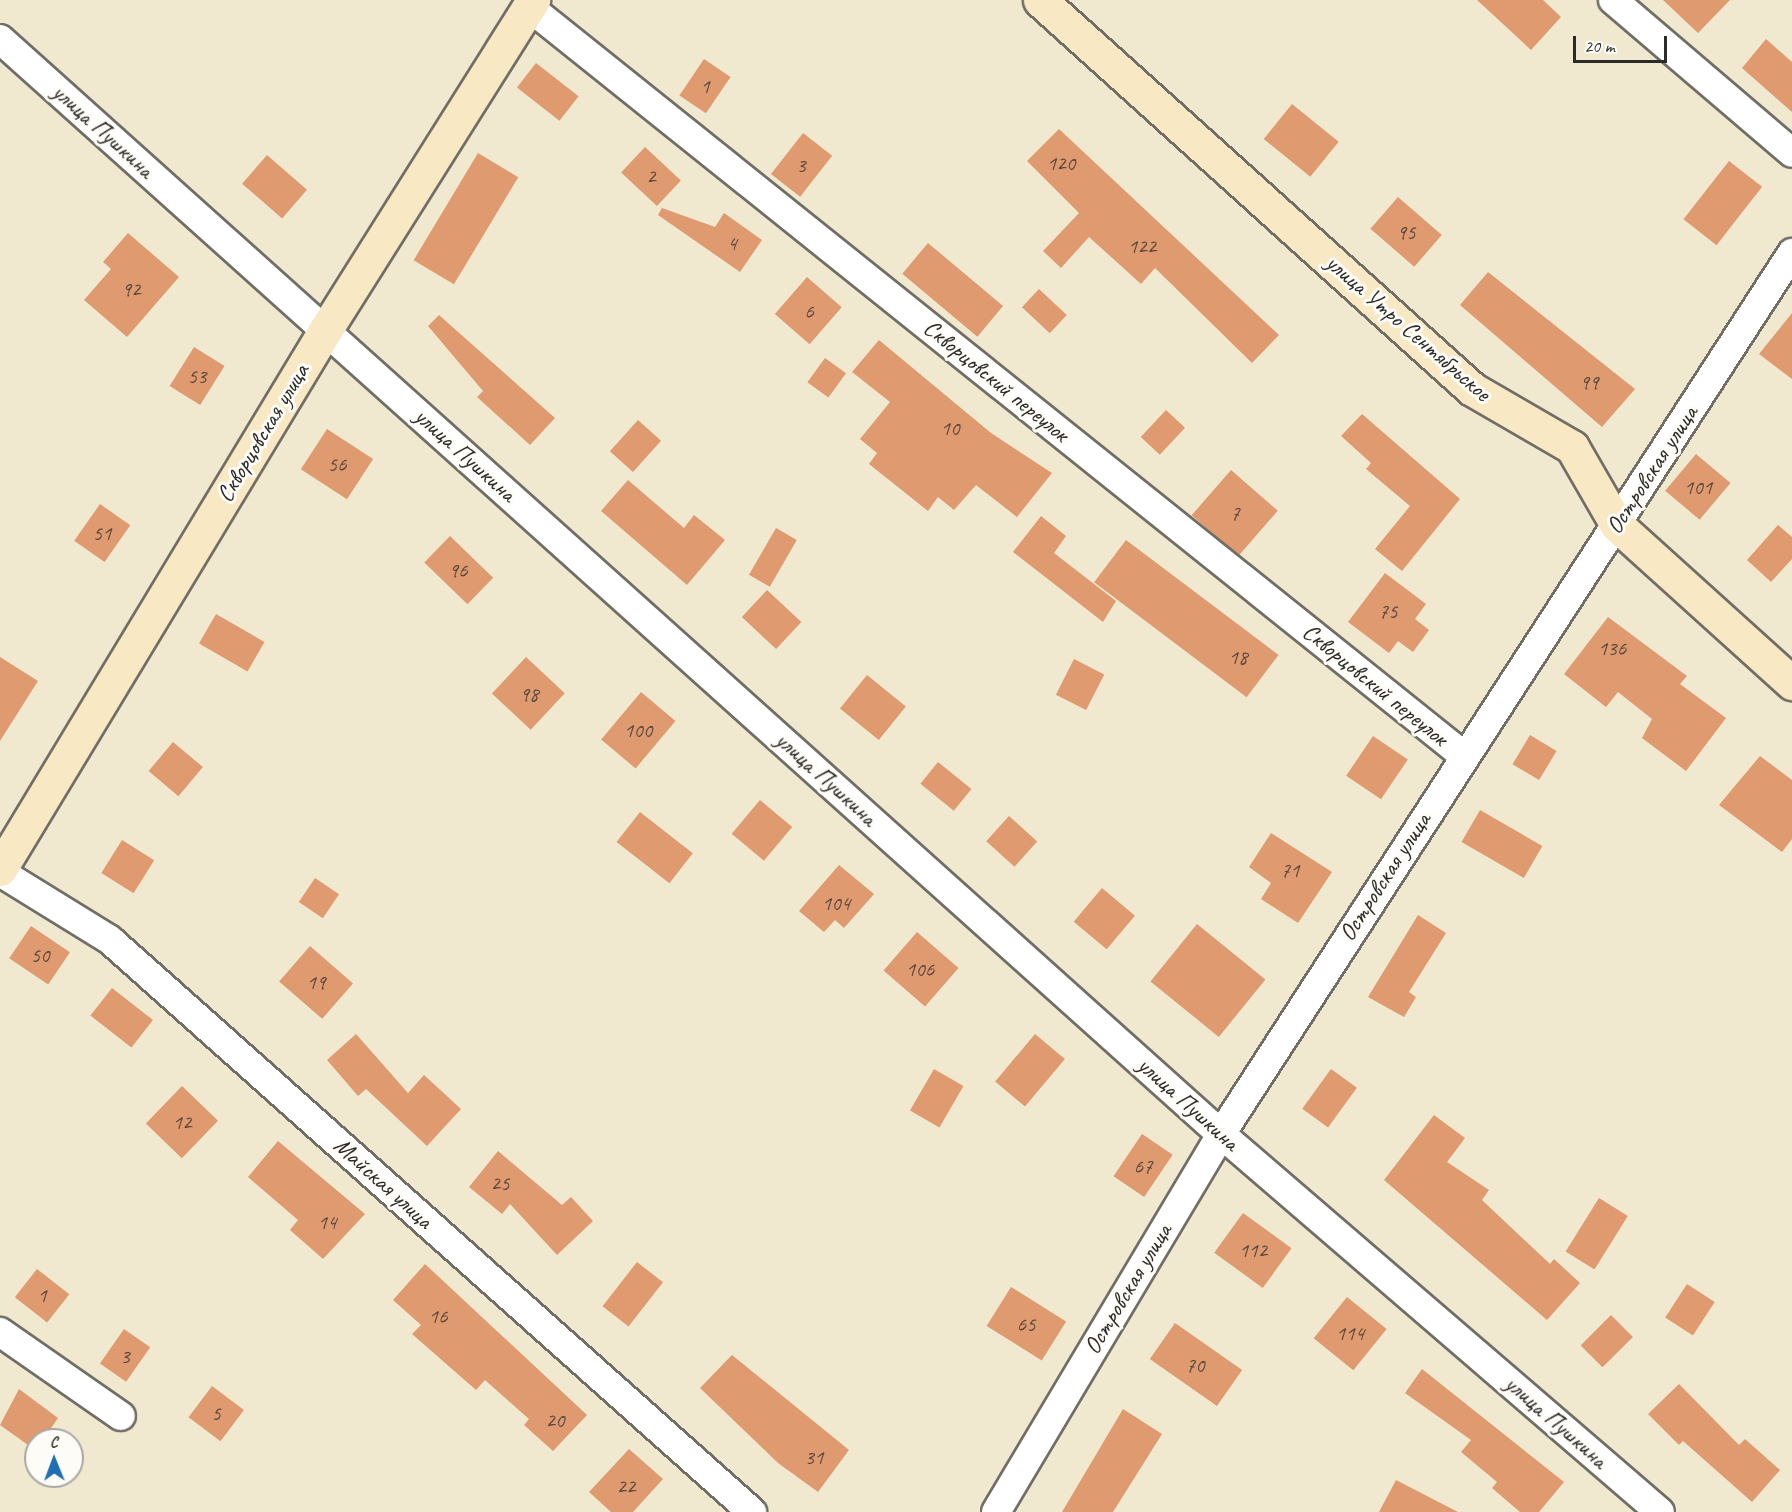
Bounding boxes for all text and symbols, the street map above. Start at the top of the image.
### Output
scale bar [1576,24,1670,62]
text: 20 m [1584,35,1615,57]
house number: 1 [700,73,710,99]
street label: улица Пушкина [46,78,160,184]
house number: 120 [1047,150,1075,176]
house number: 3 [796,152,806,178]
house number: 2 [646,163,656,189]
house number: 95 [1397,219,1415,245]
house number: 4 [727,230,737,256]
house number: 122 [1128,233,1156,259]
street label: улица Утро Сентябрьское [1321,249,1495,407]
house number: 92 [122,276,140,302]
house number: 6 [804,298,814,324]
street label: Скворцовский переулок [917,314,1075,448]
street label: Скворцовская улица [210,358,316,508]
house number: 53 [188,363,206,389]
house number: 99 [1580,369,1598,395]
street label: Островская улица [1600,401,1704,539]
street label: улица Пушкина [408,402,522,508]
house number: 10 [941,415,959,441]
house number: 56 [328,451,346,477]
house number: 101 [1684,474,1712,500]
house number: 7 [1230,500,1240,526]
house number: 51 [93,520,111,546]
house number: 96 [449,557,467,583]
house number: 75 [1379,598,1397,624]
street label: Скворцовский переулок [1296,618,1454,752]
house number: 136 [1598,635,1626,661]
house number: 18 [1229,644,1247,670]
house number: 98 [520,681,538,707]
house number: 100 [624,717,652,743]
street label: улица Пушкина [769,726,883,832]
street label: Островская улица [1333,808,1437,946]
house number: 71 [1281,857,1299,883]
house number: 104 [822,890,850,916]
house number: 50 [31,942,49,968]
house number: 106 [906,956,934,982]
house number: 19 [307,969,325,995]
street label: улица Пушкина [1131,1051,1245,1157]
house number: 12 [173,1109,191,1135]
street label: Майская улица [327,1131,439,1235]
house number: 67 [1134,1153,1152,1179]
house number: 25 [491,1170,509,1196]
house number: 14 [318,1209,336,1235]
street label: Островская улица [1078,1219,1178,1359]
house number: 112 [1239,1237,1267,1263]
house number: 1 [37,1282,47,1308]
house number: 16 [429,1303,447,1329]
house number: 65 [1017,1311,1035,1337]
house number: 114 [1336,1320,1364,1346]
house number: 3 [120,1343,130,1369]
house number: 70 [1186,1352,1204,1378]
street label: улица Пушкина [1498,1369,1614,1475]
house number: 5 [211,1400,221,1426]
house number: 20 [546,1407,564,1433]
north arrow [24,1428,84,1488]
text: С [50,1432,58,1452]
house number: 31 [805,1444,823,1470]
house number: 22 [617,1473,635,1499]

